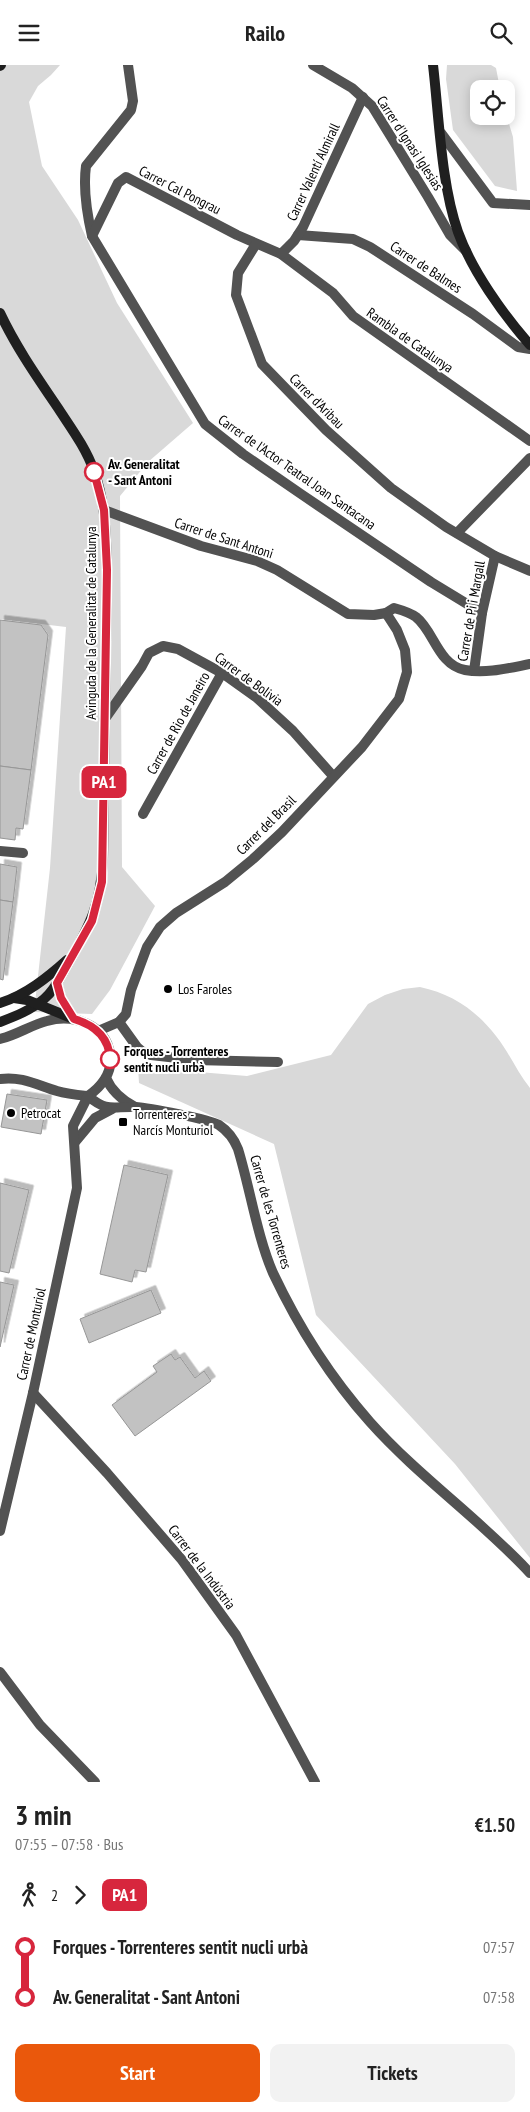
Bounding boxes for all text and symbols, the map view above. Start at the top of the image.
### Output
icon: menu [15,19,43,47]
text: Railo [245,19,285,47]
icon: search [487,19,515,47]
map controls [470,80,515,125]
button: locate [470,80,515,125]
street label: Carrer d'Ignasi Iglesias [373,92,447,194]
street label: Carrer Valentí Almirall [282,120,344,224]
street label: Carrer Cal Pongrau [136,162,224,218]
street label: Carrer de Balmes [387,237,466,297]
street label: Rambla de Catalunya [363,303,457,377]
street label: Carrer d'Aribau [286,370,348,432]
street label: Carrer de l'Actor Teatral Joan Santacana [215,411,379,533]
place label: Av. Generalitat - Sant Antoni [107,455,180,489]
marker: Av. Generalitat - Sant Antoni [84,462,104,482]
street label: Carrer de Sant Antoni [172,514,276,562]
street label: Avinguda de la Generalitat de Catalunya [82,526,100,720]
street label: Carrer de Pi i Margall [453,559,489,663]
street label: Carrer de Bolivia [211,648,287,710]
street label: Carrer de Rio de Janeiro [142,669,214,777]
line badge: PA1 [75,766,133,798]
text: PA1 [91,770,117,793]
street label: Carrer del Brasil [232,791,300,859]
place label: Los Faroles [178,980,232,998]
marker: Los Faroles [162,983,174,995]
place label: Forques - Torrenteres sentit nucli urbà [124,1042,229,1076]
marker: Forques - Torrenteres sentit nucli urbà [100,1049,120,1069]
place label: Petrocat [21,1104,61,1122]
place label: Torrenteres - Narcís Monturiol [133,1105,214,1139]
marker: Petrocat [5,1107,17,1119]
marker: Torrenteres - Narcís Monturiol [117,1116,129,1128]
street label: Carrer de les Torrenteres [246,1153,296,1271]
street label: Carrer de Monturiol [12,1285,50,1382]
street label: Carrer de la Indústria [164,1521,240,1613]
text: 3 min [15,1796,72,1833]
text: €1.50 [475,1813,515,1837]
text: 07:55 – 07:58 · Bus [15,1834,123,1854]
icon: walk [15,1881,43,1909]
icon: forward [66,1881,94,1909]
text: PA1 [112,1883,137,1906]
text: 2 [51,1885,58,1905]
text: Forques - Torrenteres sentit nucli urbà [53,1935,308,1959]
text: 07:57 [483,1937,515,1957]
text: Av. Generalitat - Sant Antoni [53,1985,240,2009]
text: 07:58 [483,1987,515,2007]
button: Start [15,2044,260,2102]
button: Tickets [270,2044,515,2102]

